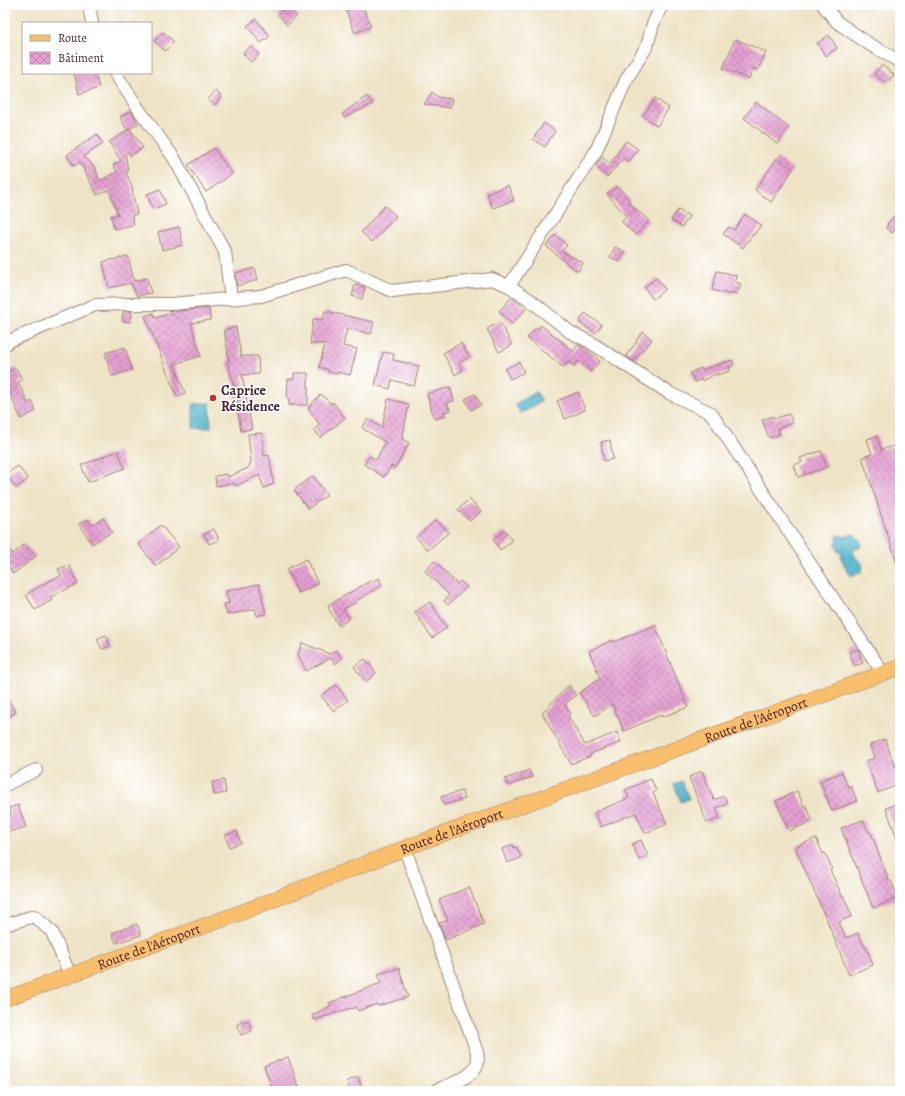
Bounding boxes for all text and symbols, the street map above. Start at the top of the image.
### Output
legend [22,22,152,74]
text: Route [58,30,87,46]
text: Bâtiment [58,50,104,66]
place label: Caprice Résidence [221,381,280,416]
marker: Caprice Résidence [208,393,218,403]
street label: Route de l'Aéroport [702,693,810,748]
street label: Route de l'Aéroport [397,804,506,859]
street label: Route de l'Aéroport [95,919,203,974]

